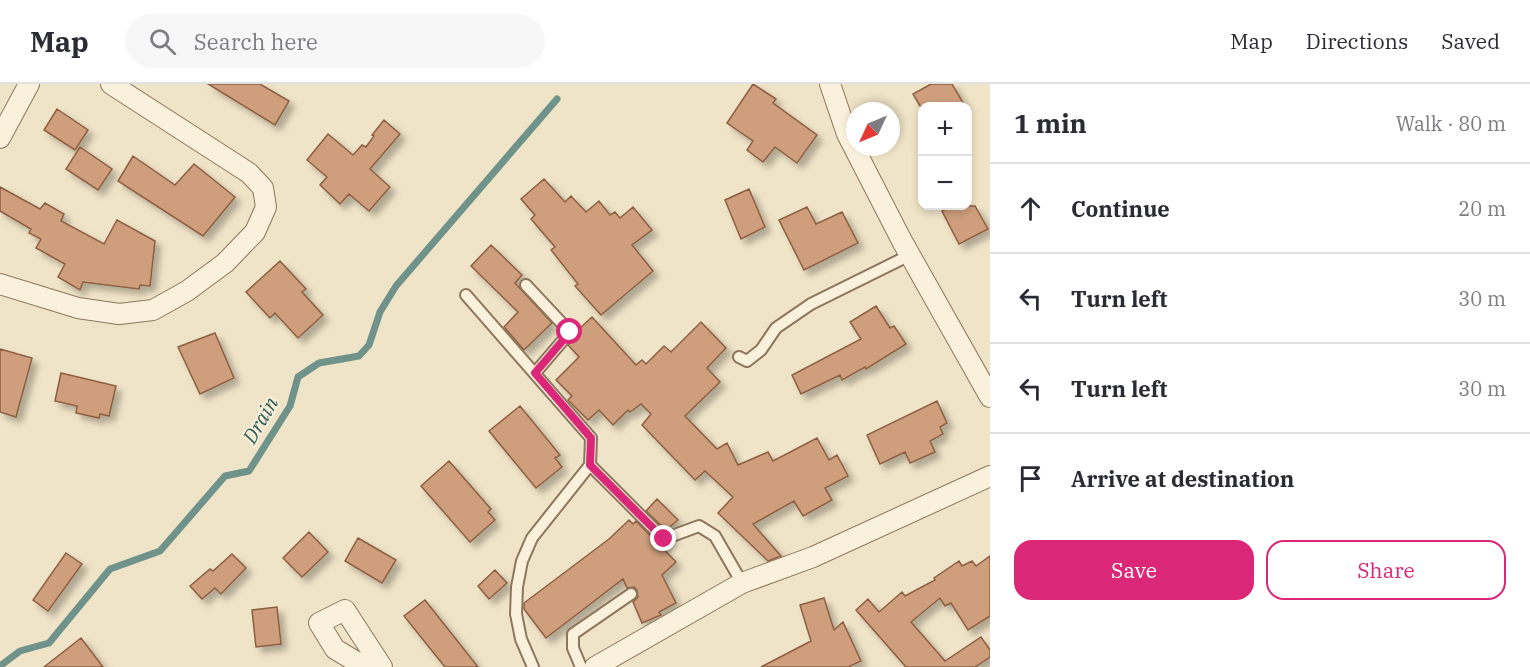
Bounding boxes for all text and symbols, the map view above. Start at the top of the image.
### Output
search box [125,14,545,68]
text: Map [30,23,89,60]
icon: search [146,25,179,58]
text: Search here [194,27,318,56]
text: Map [1230,27,1273,55]
text: Directions [1306,27,1408,55]
text: Saved [1441,27,1500,55]
north arrow [846,102,900,156]
map controls [918,102,972,210]
button: + [918,102,972,156]
text: 1 min [1014,106,1087,140]
text: Walk · 80 m [1396,110,1506,137]
button: − [918,156,972,210]
icon: ahead [1014,192,1047,225]
text: Continue [1071,194,1170,223]
text: 20 m [1458,195,1506,222]
icon: left [1014,282,1047,315]
text: Turn left [1071,284,1167,313]
text: 30 m [1458,285,1506,312]
route start [556,318,582,344]
icon: left [1014,372,1047,405]
text: Turn left [1071,374,1167,403]
text: 30 m [1458,375,1506,402]
water label: Drain [235,391,284,449]
icon: arrive [1014,462,1047,495]
text: Arrive at destination [1071,464,1294,493]
route end [650,525,676,551]
button: Save [1014,540,1254,600]
button: Share [1266,540,1506,600]

